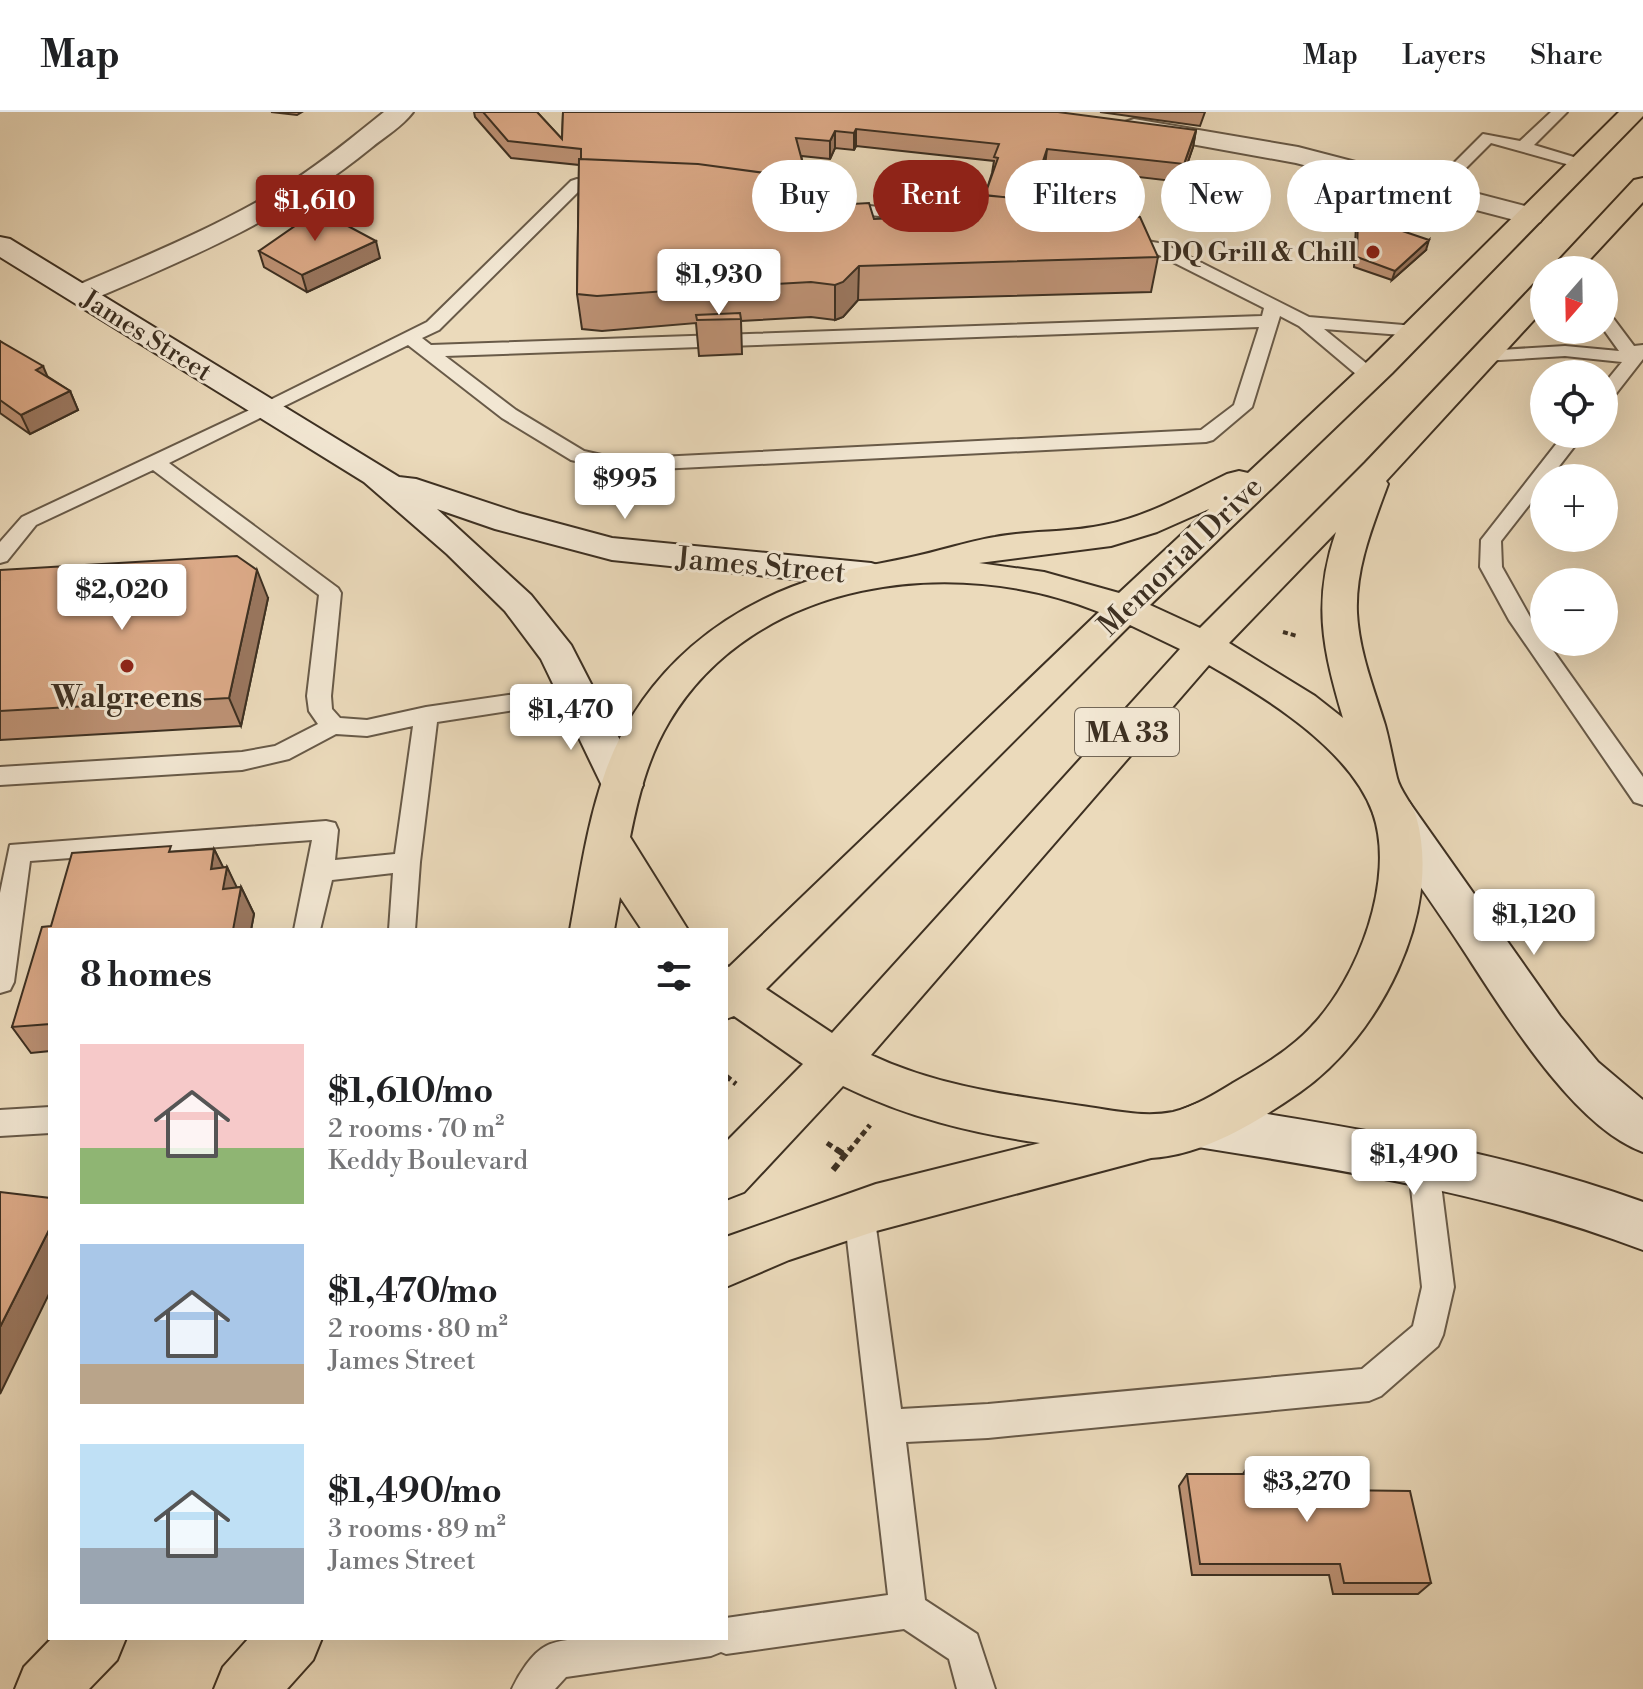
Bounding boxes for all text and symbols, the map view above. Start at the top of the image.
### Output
text: Map [40,32,120,79]
text: Map [1303,38,1358,73]
text: Layers [1402,38,1486,73]
text: Share [1530,38,1603,73]
chip: Buy [752,160,857,232]
chip: Rent [873,160,989,232]
chip: Filters [1005,160,1145,232]
chip: New [1161,160,1271,232]
chip: Apartment [1287,160,1480,232]
pin: $1,610 [250,175,380,243]
text: $1,610 [274,185,356,217]
place label: DQ Grill & Chill [1161,237,1357,269]
marker: DQ Grill & Chill [1364,243,1382,261]
pin: $1,930 [654,249,784,317]
north arrow [1530,256,1618,344]
map controls [1530,256,1618,656]
text: $1,930 [675,259,763,291]
street label: James Street [75,283,217,388]
button: locate [1530,360,1618,448]
pin: $995 [578,453,672,521]
text: $995 [593,463,657,495]
button: + [1530,464,1618,552]
street label: Memorial Drive [1090,468,1271,645]
street label: James Street [674,540,848,592]
pin: $2,020 [57,564,187,632]
button: − [1530,568,1618,656]
text: $2,020 [75,574,169,606]
marker: Walgreens [118,657,136,675]
place label: Walgreens [51,679,203,717]
pin: $1,470 [506,684,636,752]
text: $1,470 [528,694,614,726]
road number: MA 33 [1075,708,1179,756]
pin: $1,120 [1469,889,1599,957]
text: $1,120 [1492,899,1576,931]
icon: filters [652,954,696,998]
text: 8 homes [80,955,212,997]
text: $1,610/mo [328,1071,493,1113]
icon: home [144,1076,240,1172]
text: 2 rooms · 70 m² [328,1113,504,1145]
pin: $1,490 [1349,1129,1479,1197]
text: $1,490 [1370,1139,1458,1171]
text: Keddy Boulevard [328,1145,528,1177]
text: $1,470/mo [328,1271,498,1313]
icon: home [144,1276,240,1372]
text: 2 rooms · 80 m² [328,1313,508,1345]
text: James Street [328,1345,475,1377]
pin: $3,270 [1242,1456,1372,1524]
text: $3,270 [1263,1466,1351,1498]
text: $1,490/mo [328,1471,502,1513]
icon: home [144,1476,240,1572]
text: 3 rooms · 89 m² [328,1513,506,1545]
text: James Street [328,1545,475,1577]

